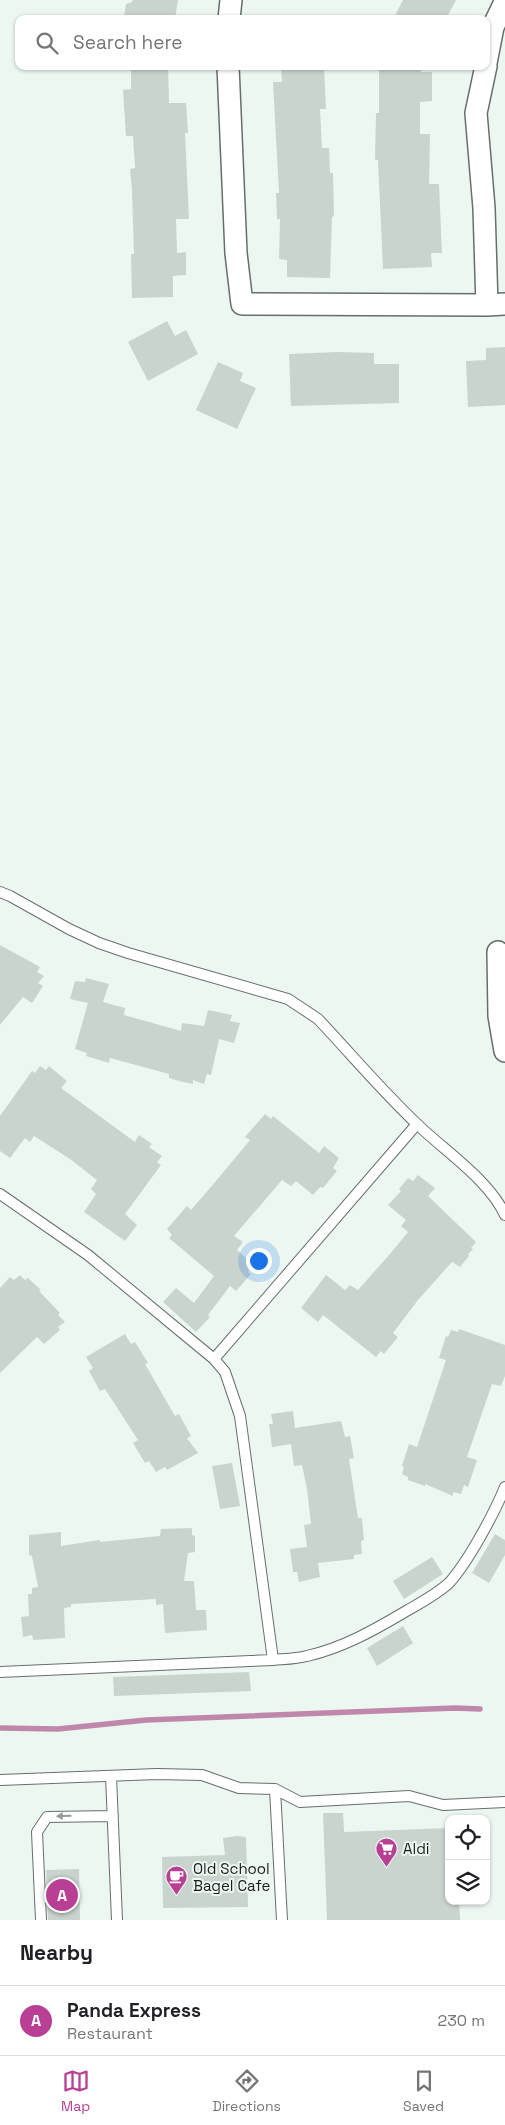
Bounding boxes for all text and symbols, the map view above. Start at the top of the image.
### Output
search box [15,15,490,70]
icon: search [33,29,61,57]
text: Search here [73,30,183,55]
your location [246,1248,272,1274]
one-way arrow [56,1812,72,1820]
map controls [445,1815,490,1905]
button: locate [445,1815,490,1860]
supermarket icon: Aldi [375,1836,399,1867]
place label: Aldi [403,1839,429,1858]
place label: Old School Bagel Cafe [193,1859,270,1895]
button: layers [445,1860,490,1905]
cafe icon: Old School Bagel Cafe [165,1865,189,1896]
pin: A [46,1876,78,1914]
text: Nearby [20,1939,93,1966]
text: Panda Express [67,1998,201,2023]
text: A [31,2010,41,2031]
text: 230 m [438,2010,485,2031]
text: Restaurant [67,2023,153,2044]
tab: Map [61,2067,90,2115]
tab: Directions [212,2067,281,2115]
tab: Saved [403,2067,444,2115]

